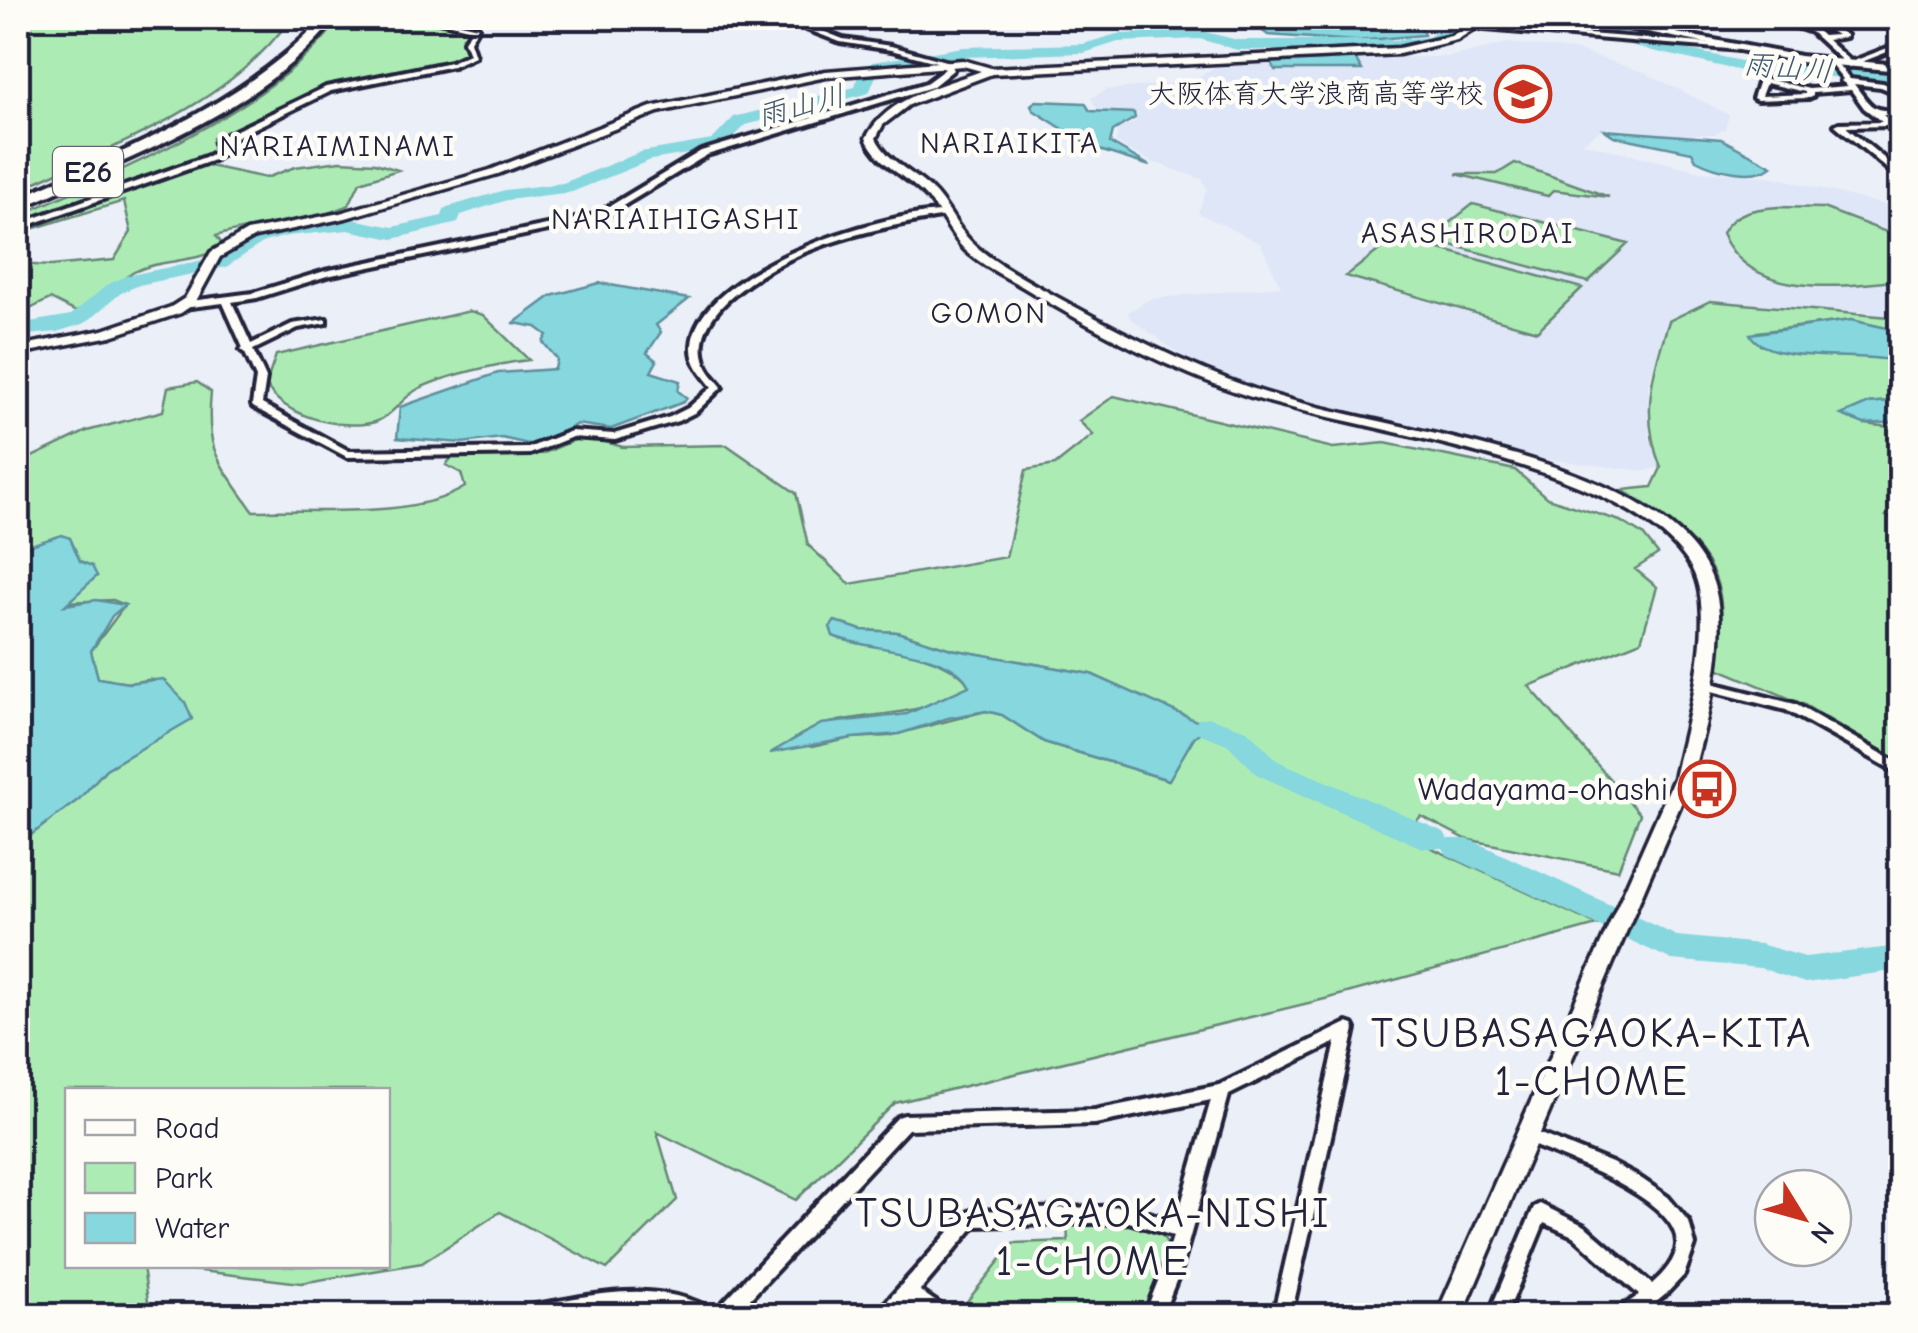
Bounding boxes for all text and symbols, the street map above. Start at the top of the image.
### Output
water label: 雨山川 [1742,47,1834,89]
school or university icon: 大阪体育大学浪商高等学校 [1493,64,1553,124]
water label: 雨山川 [753,78,849,134]
place label: 大阪体育大学浪商高等学校 [1148,78,1484,110]
district label: NARIAIKITA [920,126,1100,161]
district label: NARIAIMINAMI [220,129,456,164]
road number: E26 [53,147,123,197]
district label: NARIAIHIGASHI [551,202,801,237]
district label: ASASHIRODAI [1361,216,1575,251]
district label: GOMON [930,296,1048,331]
bus stop icon: Wadayama-ohashi [1677,759,1737,819]
place label: Wadayama-ohashi [1418,771,1668,808]
district label: TSUBASAGAOKA-KITA 1-CHOME [1371,1009,1813,1106]
legend [65,1088,390,1268]
text: Road [155,1111,220,1146]
text: Park [155,1161,213,1196]
north arrow [1753,1168,1853,1268]
district label: TSUBASAGAOKA-NISHI 1-CHOME [855,1189,1331,1286]
text: Water [155,1211,229,1246]
text: N [1804,1216,1840,1249]

